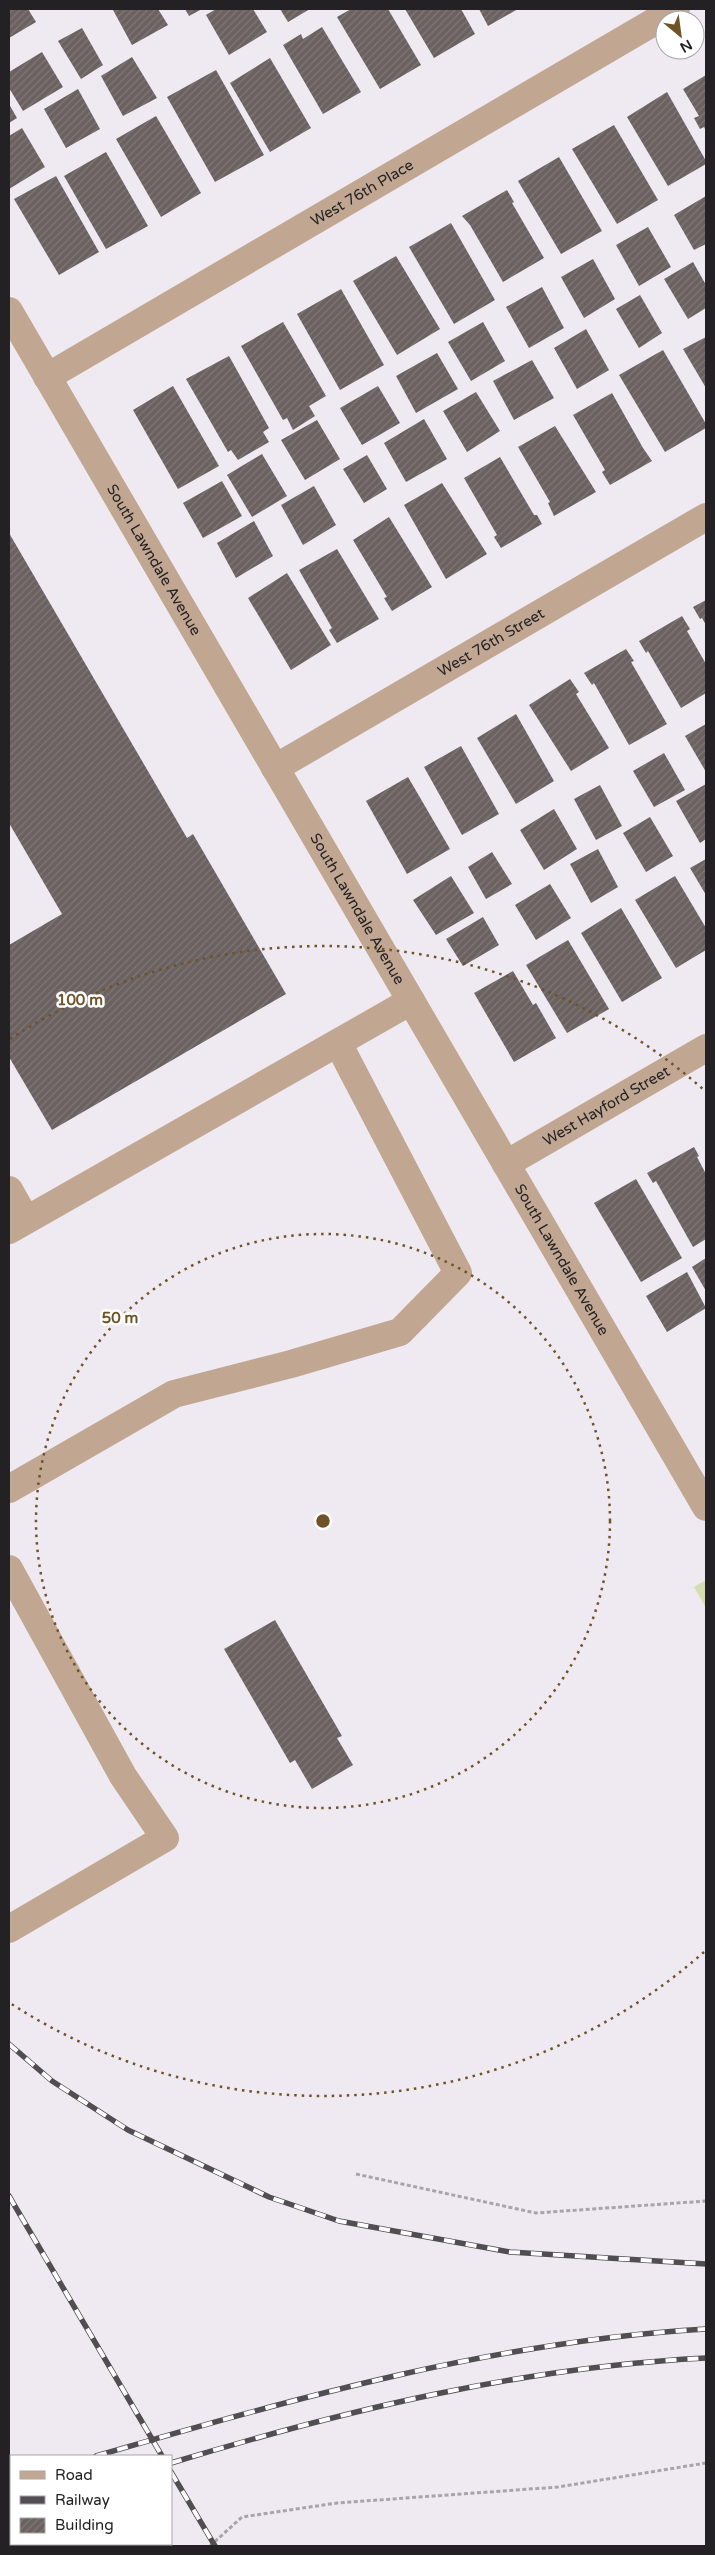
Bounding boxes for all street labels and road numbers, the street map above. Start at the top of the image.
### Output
street label: West 76th Place [307,156,417,230]
street label: South Lawndale Avenue [103,481,205,639]
street label: West 76th Street [435,604,548,680]
street label: South Lawndale Avenue [306,830,409,988]
street label: West Hayford Street [540,1062,673,1150]
street label: South Lawndale Avenue [511,1181,613,1339]

